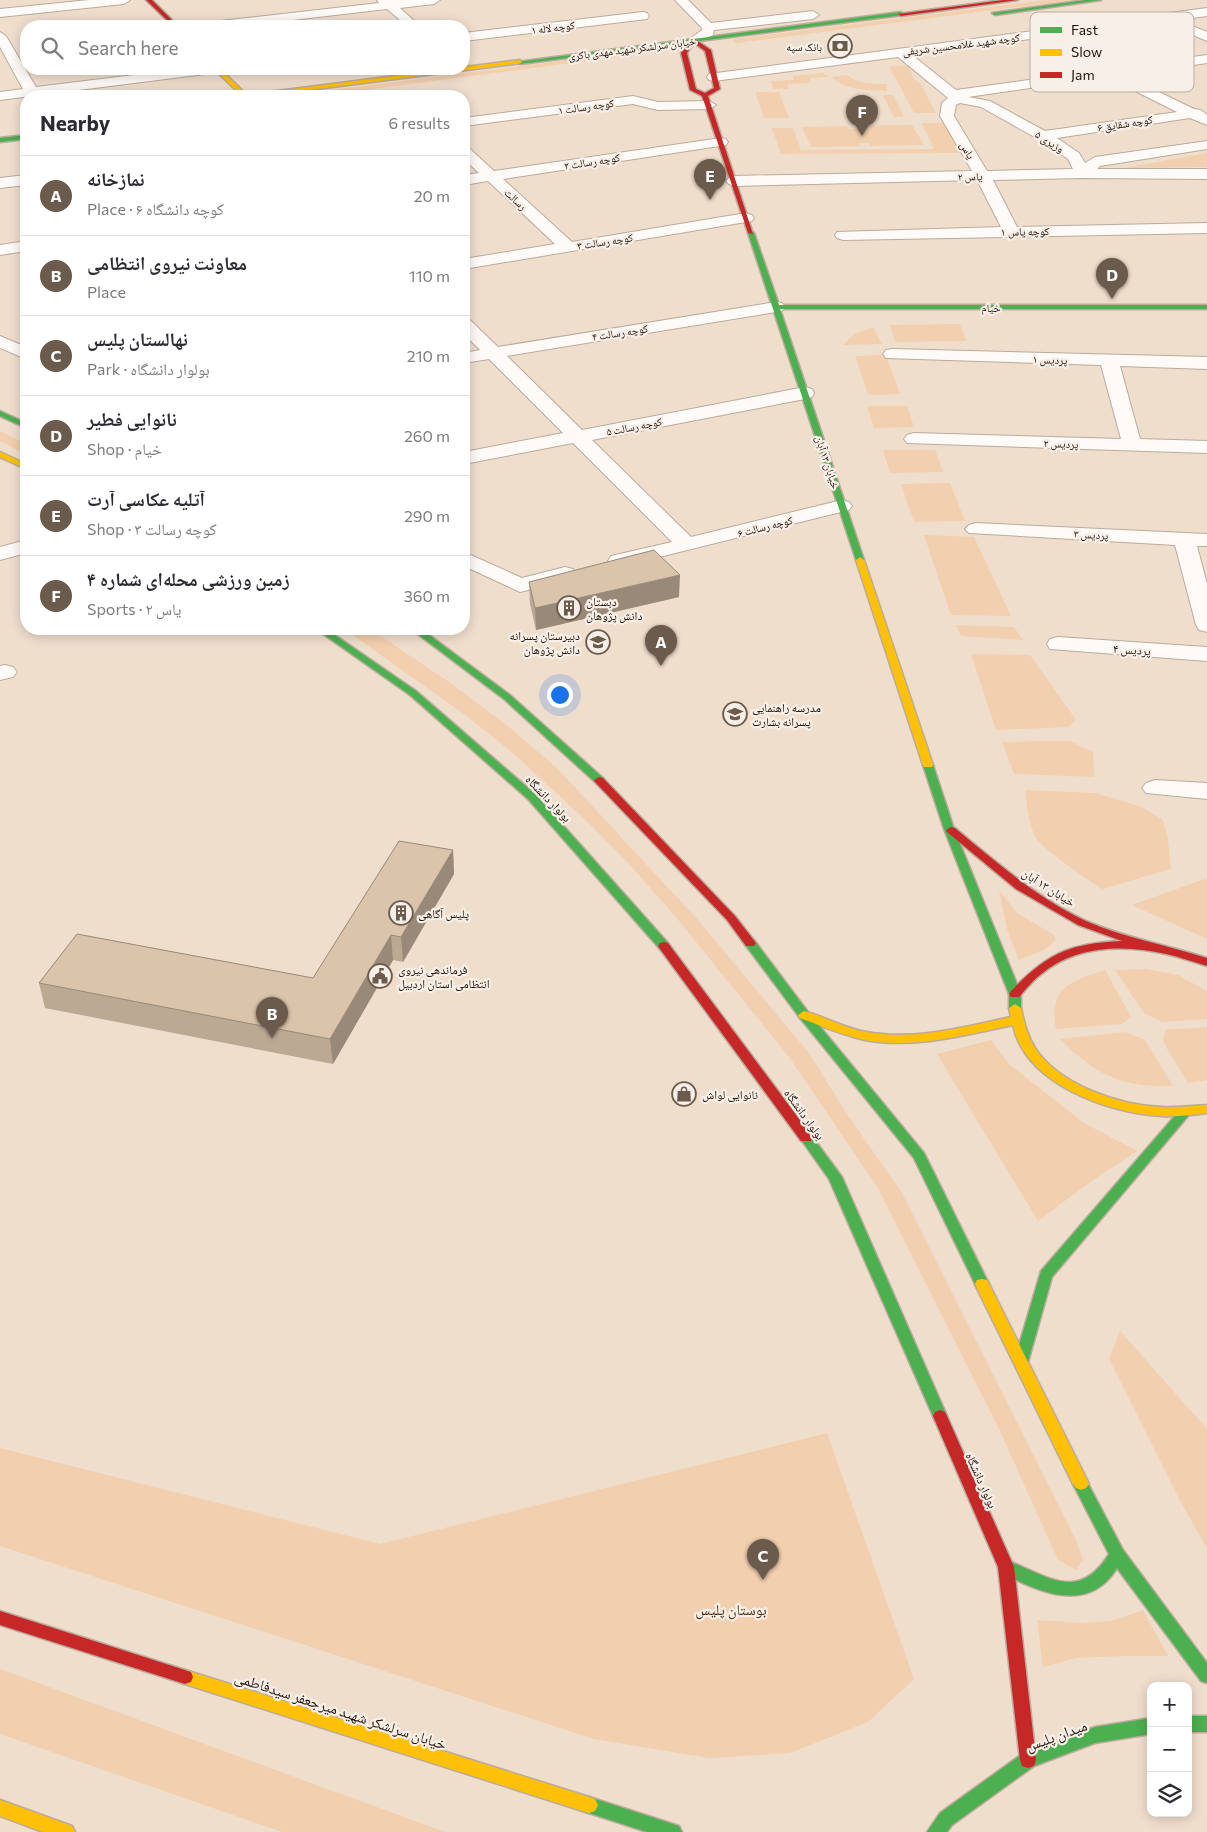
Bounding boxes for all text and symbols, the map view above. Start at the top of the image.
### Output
legend [1030,12,1194,92]
street label: کوچه لاله ۱ [530,18,576,37]
search box [20,20,470,75]
text: Fast [1071,21,1098,38]
street label: کوچه شهید غلامحسین شریفی [902,30,1021,59]
bank icon: بانک سپه [827,33,853,59]
icon: search [38,34,66,62]
street label: خیابان سرلشکر شهید مهدی باکری [567,34,697,63]
text: Search here [78,36,178,59]
place label: بانک سپه [786,40,822,54]
text: Slow [1071,43,1102,60]
text: Jam [1071,66,1095,83]
pin: F [846,95,878,136]
street label: کوچه رسالت ۱ [557,96,615,117]
text: Nearby [40,110,110,135]
street label: کوچه شقایق ۶ [1096,112,1154,135]
text: 6 results [389,113,450,132]
street label: وزیری ۵ [1033,127,1067,156]
street label: یاس [957,139,978,162]
street label: کوچه رسالت ۲ [563,150,621,173]
pin: E [694,159,726,200]
text: نمازخانه [87,167,145,190]
street label: یاس ۲ [958,169,983,184]
text: A [50,186,62,205]
text: 20 m [414,186,450,205]
street label: رسالت [502,186,530,212]
text: Place · کوچه دانشگاه ۶ [87,199,224,218]
street label: کوچه یاس ۱ [1001,224,1050,239]
street label: کوچه رسالت ۳ [576,230,634,253]
text: معاونت نیروی انتظامی [87,251,247,274]
pin: D [1096,258,1128,299]
text: B [51,266,61,285]
text: 110 m [409,266,450,285]
text: Place [87,282,126,301]
street label: خیام [981,301,1001,315]
street label: کوچه رسالت ۴ [591,321,649,344]
text: نهالستان پلیس [87,327,188,350]
text: C [51,346,61,365]
text: 210 m [407,346,450,365]
street label: پردیس ۱ [1032,352,1068,367]
text: Park · بولوار دانشگاه [87,359,210,378]
text: نانوایی فطیر [87,407,177,430]
street label: کوچه رسالت ۵ [605,414,664,439]
text: D [50,426,62,445]
text: 260 m [404,426,450,445]
street label: خیابان ۱۳ آبان [812,434,843,490]
street label: پردیس ۲ [1043,436,1079,451]
text: Shop · خیام [87,439,162,458]
text: آتلیه عکاسی آرت [87,487,205,510]
text: E [51,506,61,525]
text: 290 m [404,506,450,525]
street label: کوچه رسالت ۶ [736,513,795,540]
text: Shop · کوچه رسالت ۳ [87,519,217,538]
street label: پردیس ۳ [1073,527,1109,542]
text: زمین ورزشی محله‌ای شماره ۴ [87,567,290,590]
text: F [51,586,61,605]
text: 360 m [404,586,450,605]
place label: دبستان دانش پژوهان [586,594,642,623]
building icon: دبستان دانش پژوهان [556,595,582,621]
text: Sports · یاس ۲ [87,599,182,618]
pin: A [645,625,677,666]
place label: دبیرستان پسرانه دانش پژوهان [509,628,580,657]
school or university icon: دبیرستان پسرانه دانش پژوهان [585,629,611,655]
street label: پردیس ۴ [1112,641,1152,659]
your location [547,682,573,708]
place label: مدرسه راهنمایی پسرانه بشارت [752,700,821,729]
school or university icon: مدرسه راهنمایی پسرانه بشارت [722,701,748,727]
street label: بولوار دانشگاه [522,772,575,825]
street label: خیابان ۱۳ آبان [1019,865,1078,910]
building icon: پلیس آگاهی [388,900,414,926]
place label: پلیس آگاهی [418,906,470,921]
place label: فرماندهی نیروی انتظامی استان اردبیل [398,962,490,991]
public building icon: فرماندهی نیروی انتظامی استان اردبیل [367,963,393,989]
pin: B [256,997,288,1038]
shop icon: نانوایی لواش [671,1081,697,1107]
street label: بولوار دانشگاه [781,1086,828,1143]
place label: نانوایی لواش [702,1087,758,1102]
street label: بولوار دانشگاه [962,1450,1000,1511]
pin: C [747,1539,779,1580]
park label: بوستان پلیس [695,1600,767,1620]
street label: خیابان سرلشکر شهید میرجعفر سیدفاطمی [232,1667,450,1755]
map controls [1147,1682,1192,1817]
button: + [1147,1682,1192,1727]
street label: میدان پلیس [1023,1716,1090,1756]
button: − [1147,1727,1192,1772]
button: layers [1147,1772,1192,1817]

